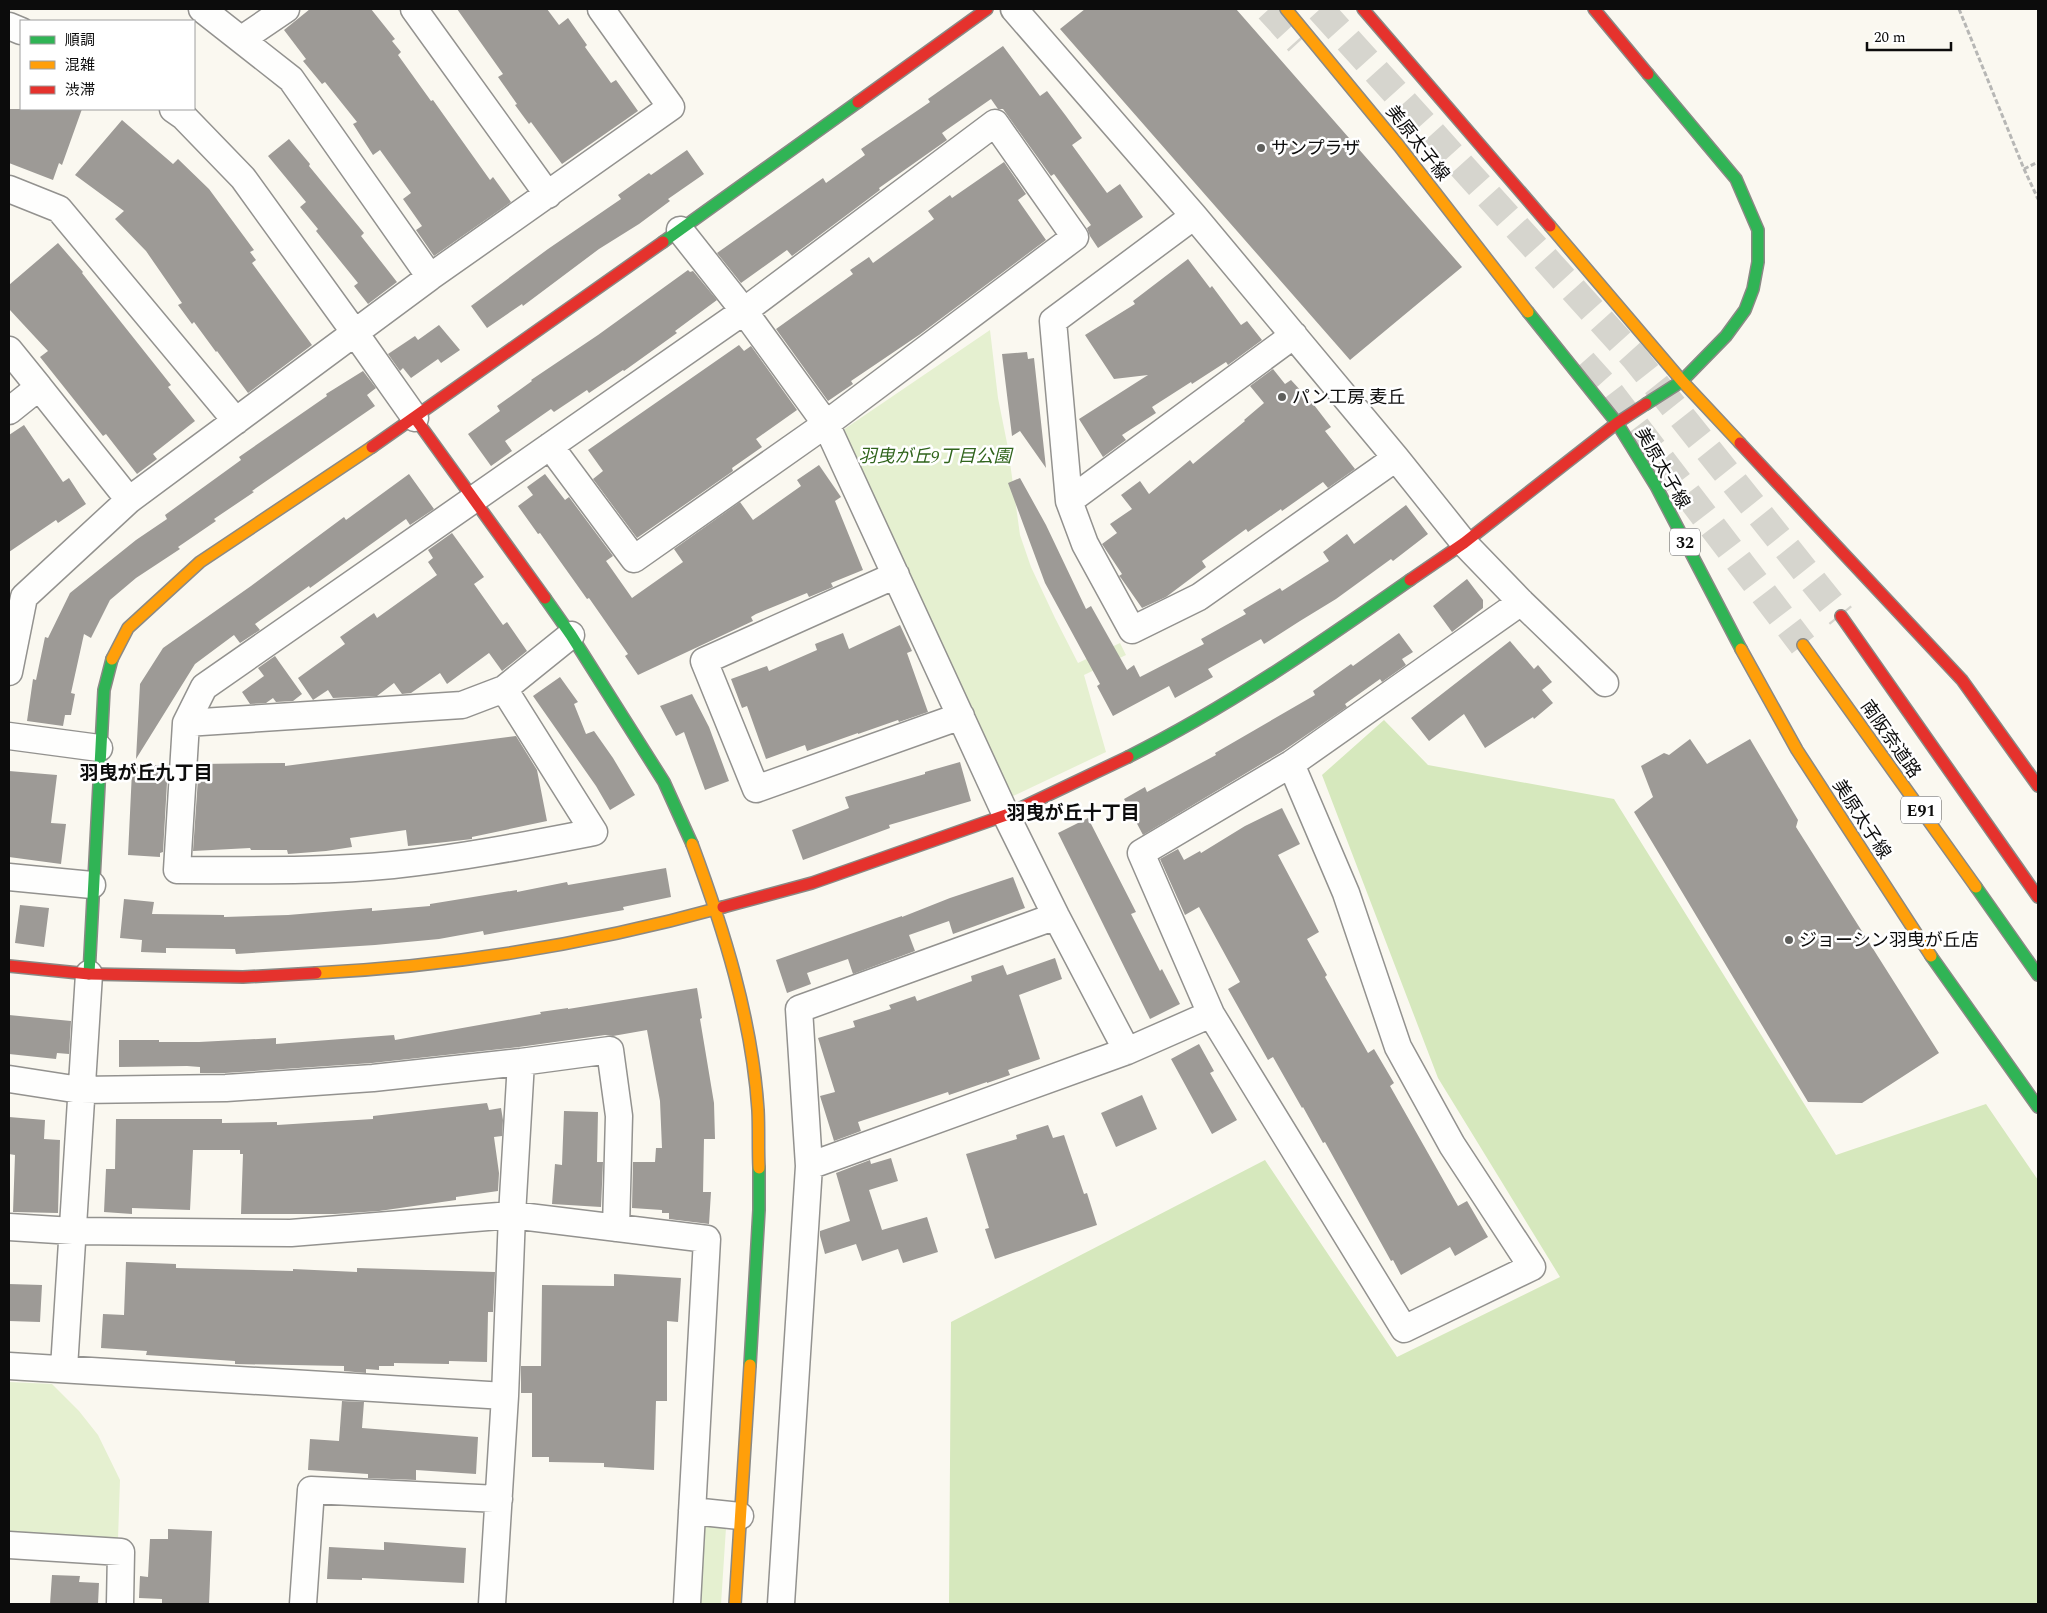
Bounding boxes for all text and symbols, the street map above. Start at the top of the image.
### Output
legend [20,20,195,110]
scale bar [1867,20,1951,52]
text: 20 m [1874,26,1906,49]
text: 順調 [65,29,95,52]
text: 混雑 [65,54,95,77]
text: 渋滞 [65,79,95,102]
street label: 美原太子線 [1379,100,1456,187]
place label: サンプラザ [1271,135,1360,162]
marker: サンプラザ [1255,142,1267,154]
place label: パン工房 麦丘 [1292,384,1405,411]
marker: パン工房 麦丘 [1276,391,1288,403]
street label: 美原太子線 [1628,423,1697,514]
park label: 羽曳が丘9丁目公園 [859,443,1014,470]
road number: 32 [1670,528,1700,556]
street label: 南阪奈道路 [1854,695,1927,784]
district label: 羽曳が丘九丁目 [79,759,213,788]
street label: 美原太子線 [1826,774,1897,864]
road number: E91 [1901,796,1941,824]
district label: 羽曳が丘十丁目 [1006,799,1140,828]
place label: ジョーシン羽曳が丘店 [1799,927,1979,954]
marker: ジョーシン羽曳が丘店 [1783,934,1795,946]

